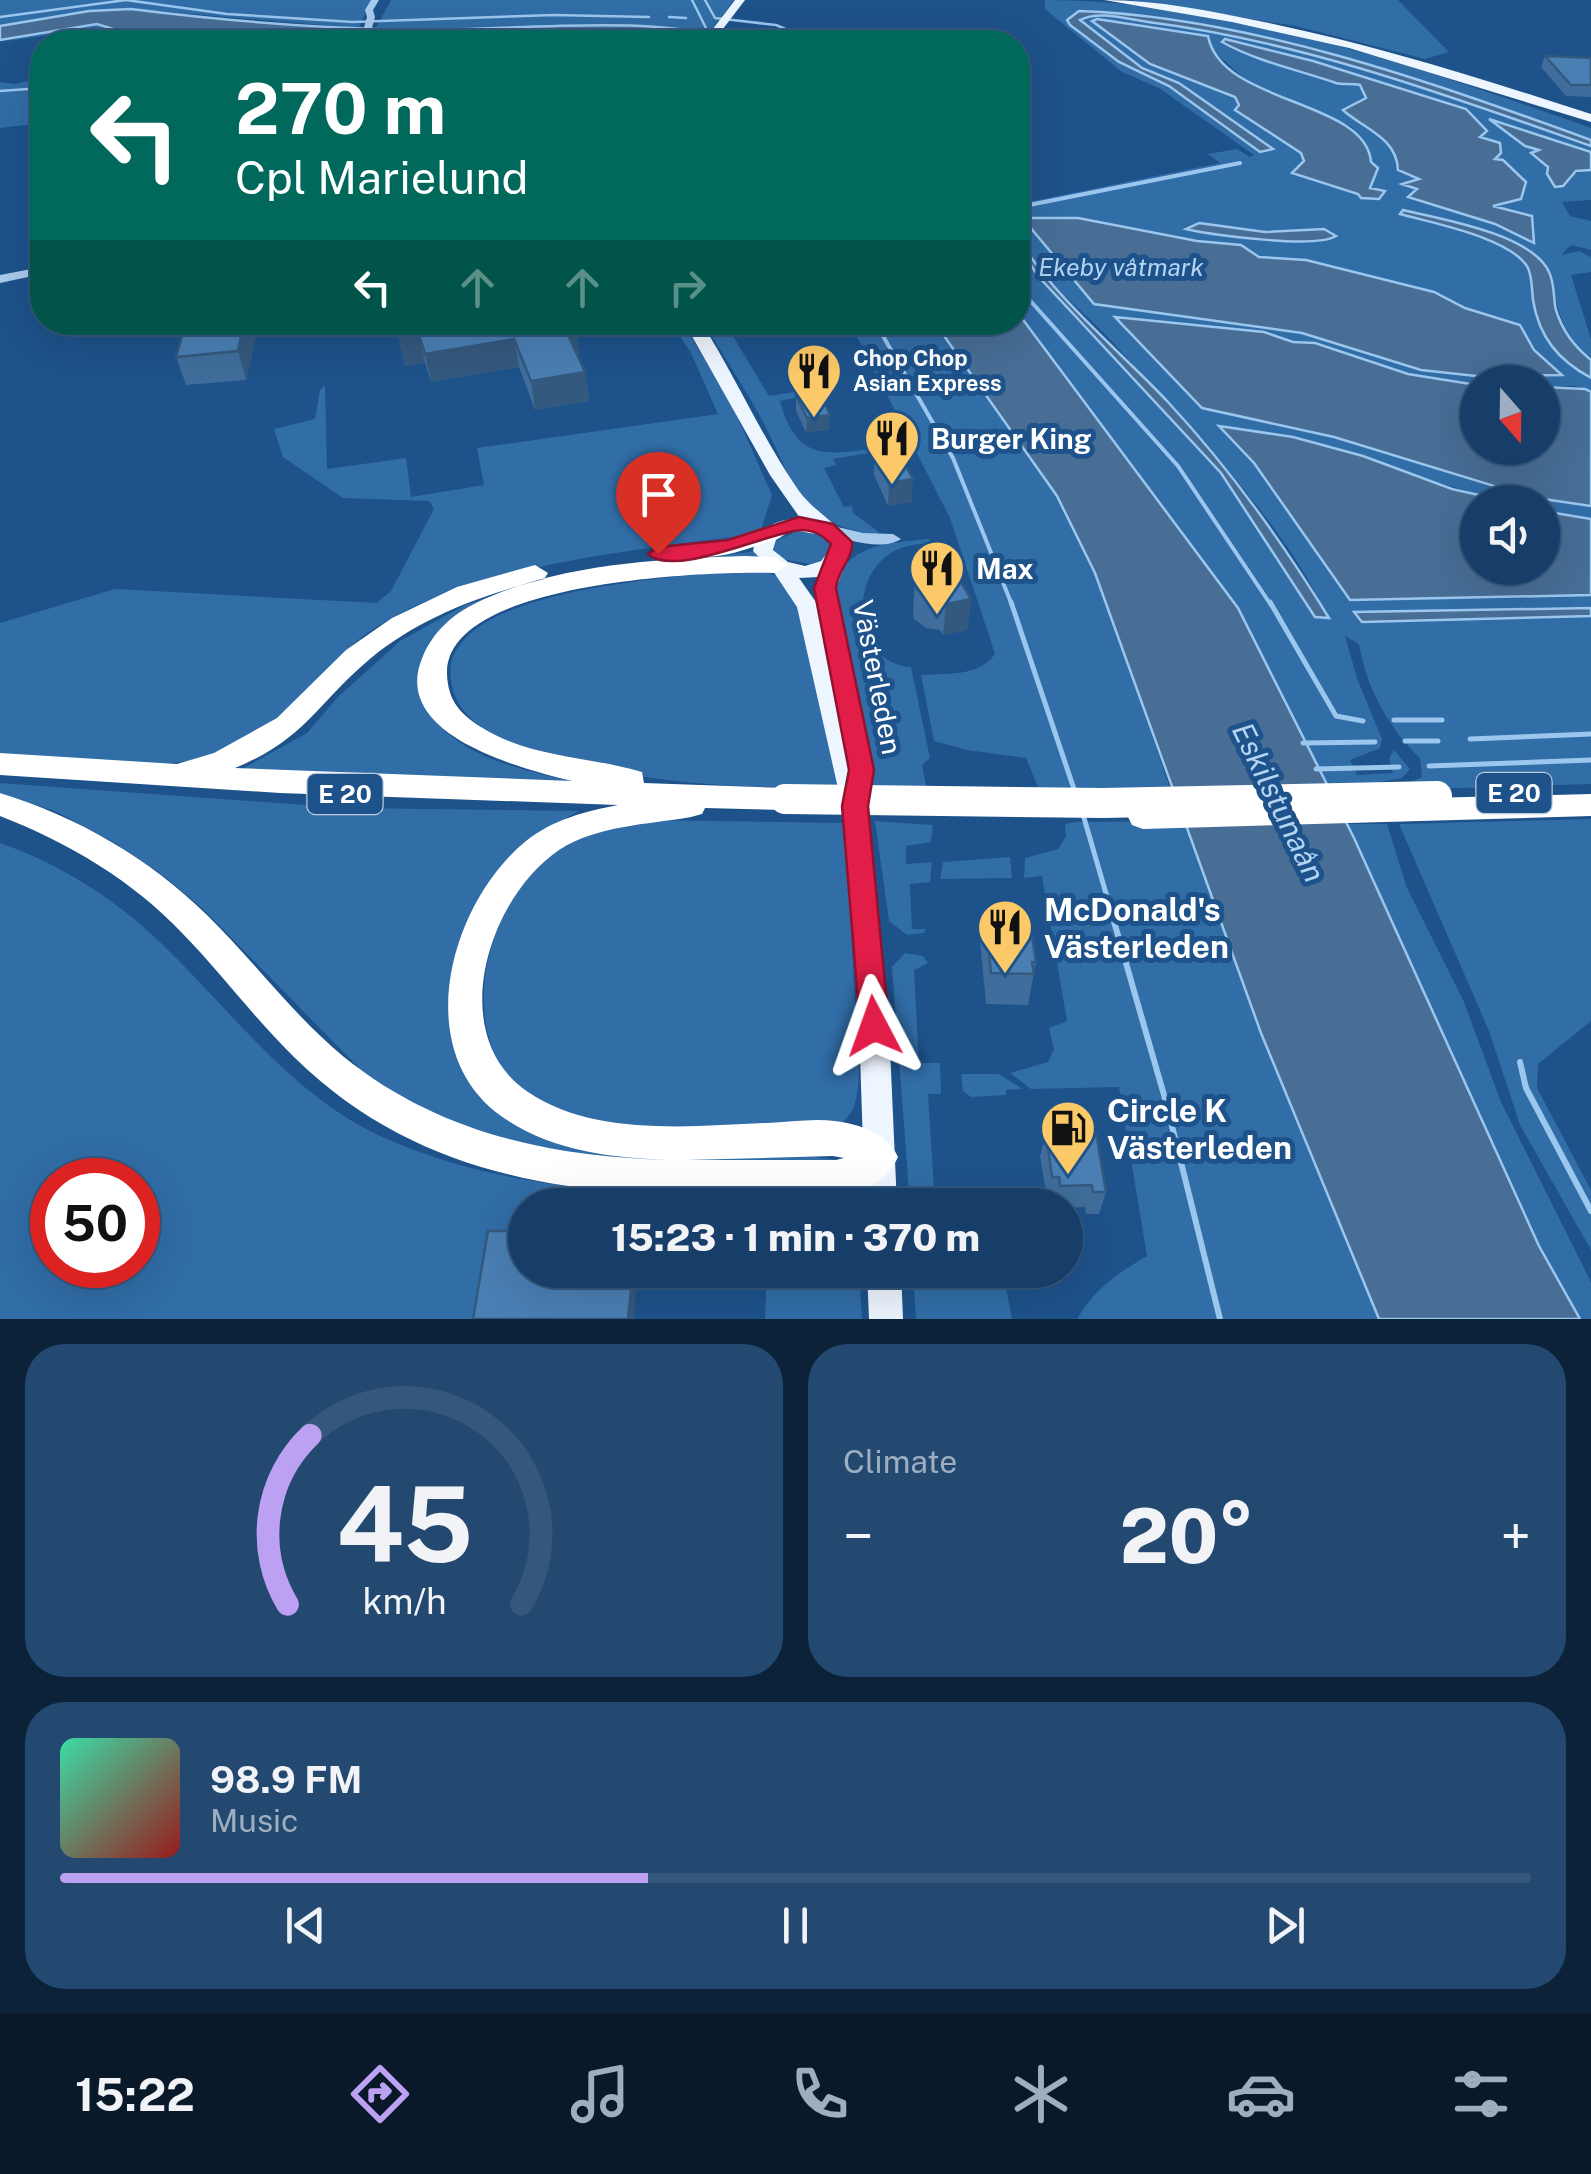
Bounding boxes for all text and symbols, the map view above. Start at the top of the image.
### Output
text: 270 m [235,67,446,150]
icon: left [70,70,200,200]
text: Cpl Marielund [235,151,528,204]
water label: Ekeby våtmark [1038,252,1204,282]
icon: left [345,260,400,315]
icon: ahead [450,260,505,315]
icon: ahead [555,260,610,315]
icon: right [660,260,715,315]
restaurant icon: Chop Chop Asian Express [784,341,844,420]
place label: Chop Chop Asian Express [853,345,1002,396]
north arrow [1460,365,1560,465]
map controls [1460,365,1560,585]
restaurant icon: Burger King [862,408,922,487]
place label: Burger King [931,422,1091,455]
pin [616,452,701,555]
icon: arrive [631,467,686,522]
button: sound [1460,485,1560,585]
restaurant icon: Max [907,538,967,617]
place label: Max [976,552,1034,585]
street label: Västerleden [847,597,909,757]
water label: Eskilstunaån [1225,716,1333,888]
road number: E 20 [1476,773,1552,813]
road number: E 20 [308,774,382,814]
place label: McDonald's Västerleden [1044,891,1229,965]
restaurant icon: McDonald's Västerleden [975,897,1035,976]
position arrow [822,974,926,1078]
place label: Circle K Västerleden [1107,1092,1292,1166]
fuel station icon: Circle K Västerleden [1038,1098,1098,1177]
speed limit sign: 50 [30,1158,160,1288]
text: 15:23 · 1 min · 370 m [611,1215,980,1260]
text: Climate [843,1443,957,1480]
text: 45 [335,1463,473,1585]
text: 20° [1120,1492,1254,1580]
text: − [843,1504,874,1568]
text: + [1500,1504,1531,1568]
text: km/h [362,1580,446,1622]
text: 98.9 FM [210,1757,362,1802]
text: Music [210,1802,298,1839]
icon: previous [278,1898,333,1953]
icon: pause [768,1898,823,1953]
icon: next [1258,1898,1313,1953]
icon: directions [345,2059,415,2129]
icon: music [565,2059,635,2129]
icon: phone [785,2059,855,2129]
icon: climate [1006,2059,1076,2129]
icon: car [1226,2059,1296,2129]
icon: filters [1446,2059,1516,2129]
text: 15:22 [75,2068,195,2121]

